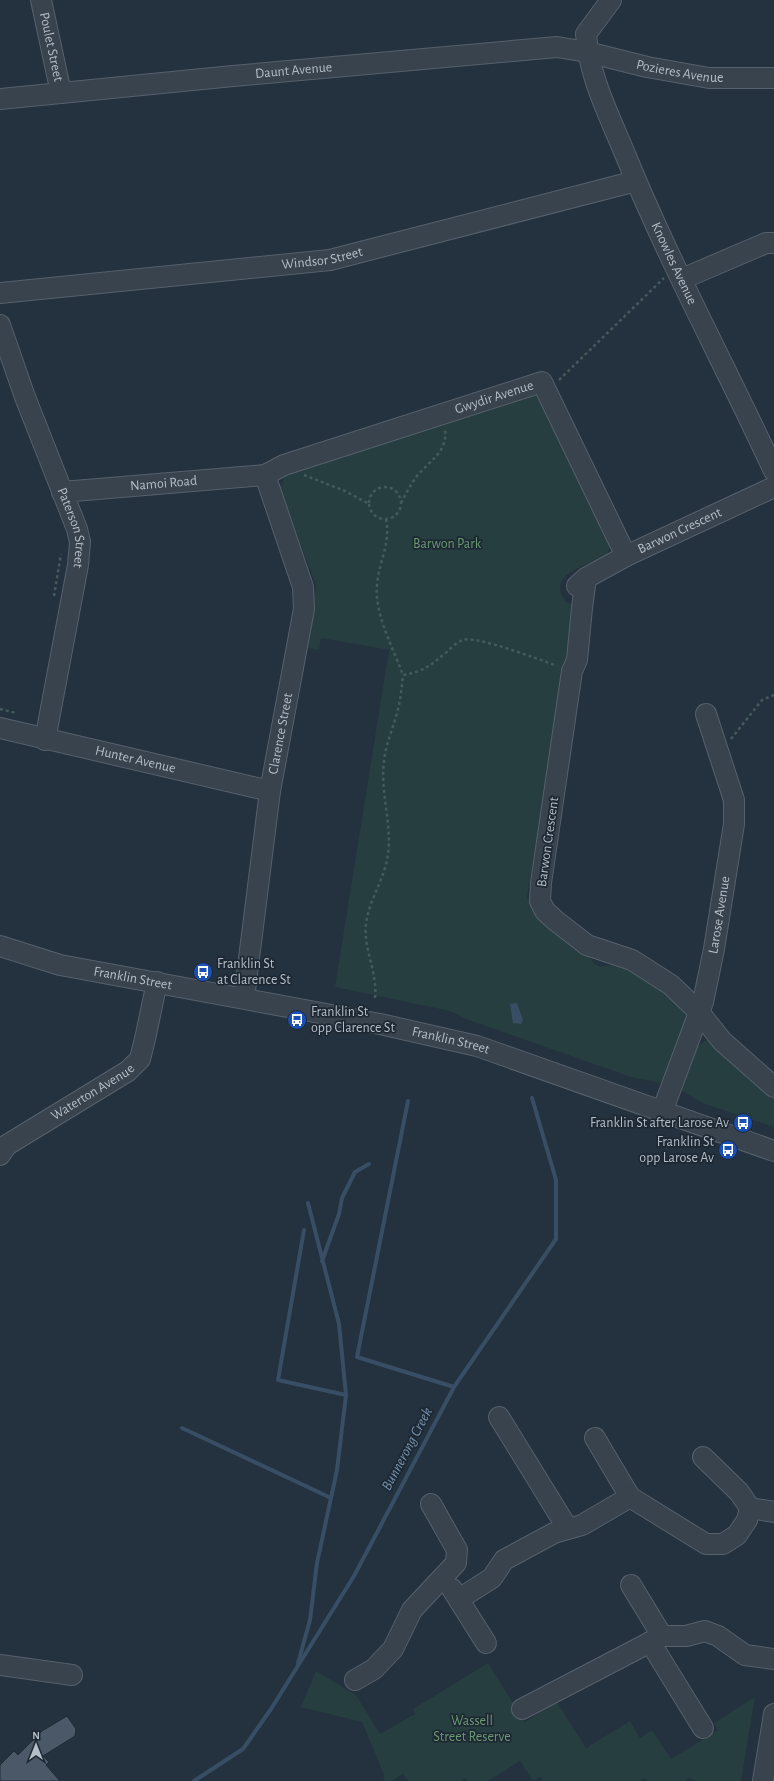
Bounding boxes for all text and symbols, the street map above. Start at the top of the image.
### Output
street label: Poulet Street [37,11,65,83]
street label: Pozieres Avenue [635,58,724,85]
street label: Daunt Avenue [254,60,333,81]
street label: Knowles Avenue [649,220,699,307]
street label: Windsor Street [281,245,365,272]
street label: Gwydir Avenue [453,378,535,417]
street label: Namoi Road [130,474,198,493]
street label: Paterson Street [54,486,87,570]
street label: Barwon Crescent [636,505,724,556]
park label: Barwon Park [413,537,482,551]
street label: Clarence Street [266,691,295,775]
street label: Hunter Avenue [94,743,177,776]
street label: Barwon Crescent [535,796,561,888]
street label: Larose Avenue [706,875,733,955]
place label: Franklin St at Clarence St [217,957,291,987]
bus stop icon: Franklin St at Clarence St [192,961,214,983]
street label: Franklin Street [93,964,174,993]
place label: Franklin St opp Clarence St [311,1005,395,1035]
bus stop icon: Franklin St opp Clarence St [286,1009,308,1031]
street label: Franklin Street [411,1024,492,1057]
street label: Waterton Avenue [49,1062,137,1123]
bus stop icon: Franklin St after Larose Av [732,1112,754,1134]
place label: Franklin St after Larose Av [590,1116,729,1130]
place label: Franklin St opp Larose Av [639,1135,715,1165]
bus stop icon: Franklin St opp Larose Av [717,1139,739,1161]
water label: Bunnerong Creek [379,1405,435,1493]
park label: Wassell Street Reserve [433,1714,511,1744]
north arrow [16,1725,56,1765]
text: N [32,1730,40,1741]

